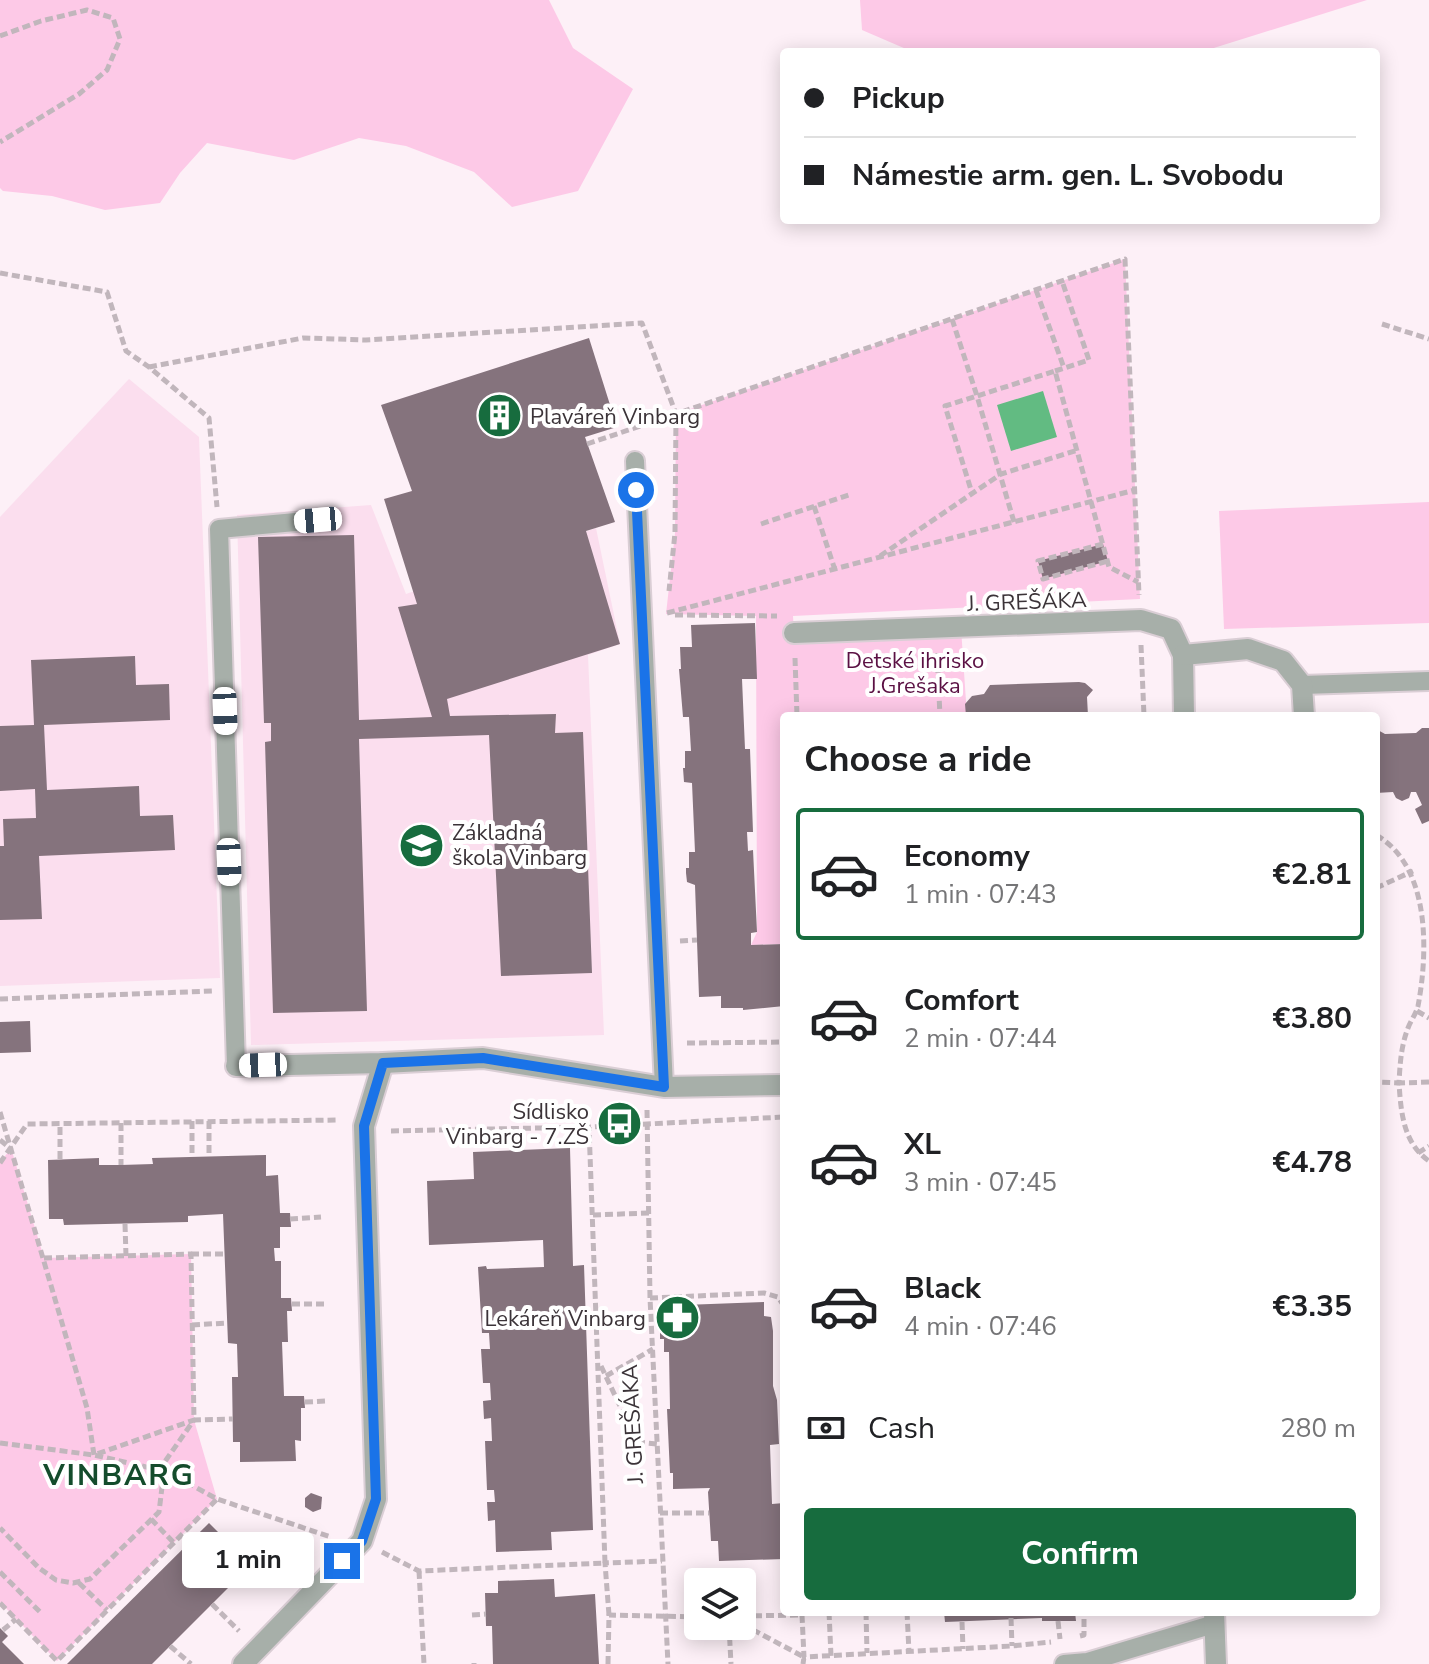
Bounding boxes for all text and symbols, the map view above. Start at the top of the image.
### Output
text: Pickup [852,78,945,119]
text: Námestie arm. gen. L. Svobodu [852,155,1284,196]
building icon: Plaváreň Vinbarg [475,392,523,440]
place label: Plaváreň Vinbarg [530,402,700,432]
route start [618,472,654,508]
car [293,506,343,534]
street label: J. GREŠÁKA [966,585,1087,619]
park label: Detské ihrisko J.Grešaka [846,646,984,701]
car [212,687,238,735]
text: Choose a ride [804,735,1032,784]
place label: Základná škola Vinbarg [452,818,587,873]
school or university icon: Základná škola Vinbarg [397,821,445,869]
text: Economy [904,836,1030,877]
car [216,838,242,886]
icon: car [808,838,880,910]
text: €2.81 [1273,854,1352,895]
text: 1 min · 07:43 [904,877,1057,912]
text: Comfort [904,980,1019,1021]
icon: car [808,982,880,1054]
text: €3.80 [1273,998,1352,1039]
text: 2 min · 07:44 [904,1021,1057,1056]
car [239,1052,287,1078]
place label: Sídlisko Vinbarg - 7.ZŠ [445,1097,589,1152]
bus stop icon: Sídlisko Vinbarg - 7.ZŠ [596,1100,644,1148]
text: XL [904,1124,941,1165]
icon: car [808,1126,880,1198]
text: €4.78 [1273,1142,1352,1183]
text: 3 min · 07:45 [904,1165,1057,1200]
text: Black [904,1268,981,1309]
icon: car [808,1270,880,1342]
text: €3.35 [1273,1286,1352,1327]
pharmacy icon: Lekáreň Vinbarg [653,1294,701,1342]
place label: Lekáreň Vinbarg [484,1304,646,1334]
text: 4 min · 07:46 [904,1309,1057,1344]
street label: J. GREŠÁKA [615,1364,651,1485]
icon: cash [804,1406,848,1450]
text: Cash [868,1408,935,1449]
text: 280 m [1280,1411,1356,1446]
district label: VINBARG [42,1455,195,1496]
button: Confirm [804,1508,1356,1600]
callout: 1 min [182,1533,314,1589]
text: 1 min [214,1542,282,1577]
route end [324,1543,360,1579]
map controls [684,1568,756,1640]
button: layers [684,1568,756,1640]

